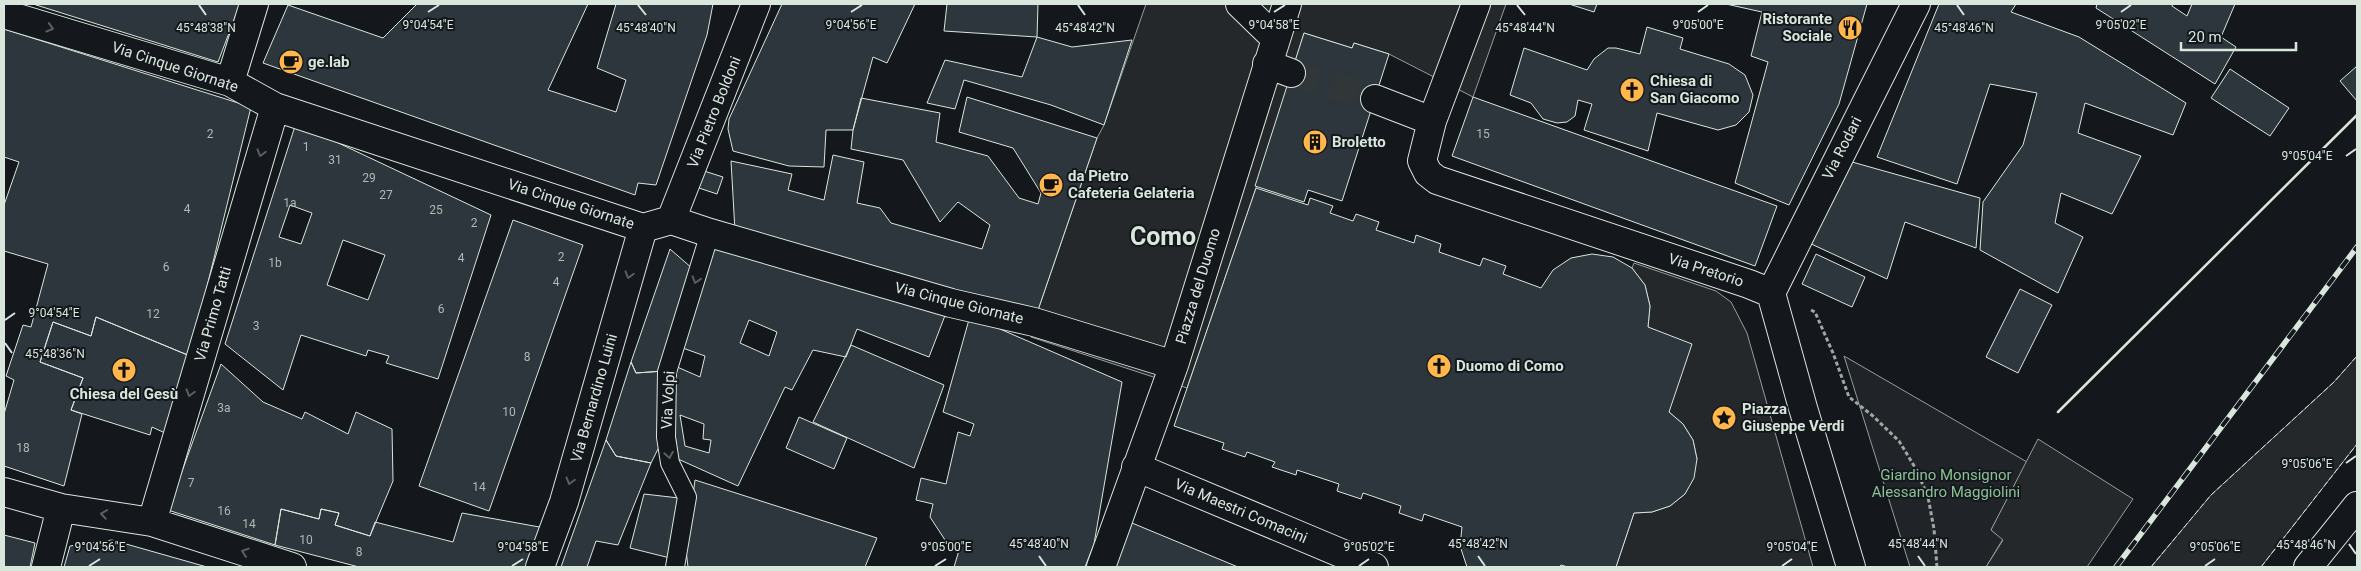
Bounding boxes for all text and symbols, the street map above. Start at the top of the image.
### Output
place label: Ristorante Sociale [1763,10,1832,45]
restaurant icon: Ristorante Sociale [1837,15,1863,41]
text: 9°04'54"E [403,18,454,32]
text: 9°04'56"E [826,18,877,32]
text: 9°04'58"E [1249,18,1300,32]
text: 9°05'00"E [1673,18,1724,32]
text: 9°05'02"E [2096,18,2147,32]
scale bar [2181,20,2296,52]
text: 45°48'38"N [176,21,236,35]
text: 45°48'40"N [616,21,676,35]
text: 45°48'42"N [1055,21,1115,35]
text: 45°48'44"N [1495,21,1555,35]
text: 45°48'46"N [1934,21,1994,35]
one-way arrow [46,23,54,33]
text: 20 m [2188,28,2222,46]
street label: Via Cinque Giornate [109,38,241,96]
cafe icon: ge.lab [278,49,304,75]
place label: ge.lab [308,53,349,71]
street label: Via Pietro Boldoni [683,54,745,170]
place label: Chiesa di San Giacomo [1650,72,1739,107]
church icon: Chiesa di San Giacomo [1619,77,1645,103]
street label: Via Rodari [1818,114,1866,182]
house number: 2 [207,127,214,141]
house number: 15 [1476,127,1490,141]
building icon: Broletto [1302,129,1328,155]
place label: Broletto [1332,133,1386,151]
house number: 1 [303,140,309,154]
one-way arrow [256,149,266,157]
text: 9°05'04"E [2282,149,2333,163]
house number: 31 [328,153,342,167]
place label: da Pietro Cafeteria Gelateria [1068,167,1195,202]
house number: 29 [362,171,376,185]
cafe icon: da Pietro Cafeteria Gelateria [1038,172,1064,198]
street label: Via Cinque Giornate [505,175,637,233]
house number: 27 [379,188,393,202]
house number: 1a [283,196,297,210]
house number: 4 [184,202,191,216]
house number: 25 [429,203,443,217]
house number: 2 [471,216,478,230]
district label: Como [1130,222,1196,251]
street label: Piazza del Duomo [1172,226,1224,346]
street label: Via Pretorio [1666,249,1746,291]
house number: 2 [558,250,565,264]
house number: 4 [458,251,465,265]
house number: 1b [268,256,282,270]
house number: 6 [163,260,170,274]
street label: Via Primo Tatti [191,264,235,364]
one-way arrow [625,270,635,278]
house number: 4 [553,275,560,289]
one-way arrow [691,275,701,284]
street label: Via Cinque Giornate [893,278,1025,328]
house number: 6 [438,302,445,316]
text: 9°04'54"E [29,306,80,320]
house number: 12 [146,307,160,321]
house number: 3 [253,319,259,333]
street label: Via Bernardino Luini [567,332,621,464]
text: 45°48'36"N [25,347,85,361]
house number: 8 [524,350,531,364]
church icon: Duomo di Como [1426,353,1452,379]
church icon: Chiesa del Gesù [111,357,137,383]
place label: Duomo di Como [1456,357,1564,375]
street label: Via Volpi [657,370,679,430]
place label: Chiesa del Gesù [70,385,178,403]
one-way arrow [186,389,196,397]
place label: Piazza Giuseppe Verdi [1742,400,1844,435]
house number: 3a [217,401,231,415]
house number: 10 [502,405,516,419]
place icon: Piazza Giuseppe Verdi [1711,405,1737,431]
house number: 18 [16,441,30,455]
one-way arrow [663,451,673,460]
text: 9°05'06"E [2282,457,2333,471]
park label: Giardino Monsignor Alessandro Maggiolini [1872,466,2020,501]
street label: Via Maestri Comacini [1172,475,1310,547]
house number: 7 [188,476,195,490]
one-way arrow [565,477,575,485]
house number: 14 [472,480,486,494]
house number: 16 [217,504,231,518]
one-way arrow [100,510,108,520]
house number: 14 [242,517,256,531]
house number: 10 [299,533,313,547]
text: 45°48'40"N [1009,537,1069,551]
text: 45°48'42"N [1448,537,1508,551]
text: 45°48'44"N [1888,537,1948,551]
text: 45°48'46"N [2276,538,2336,552]
text: 9°04'56"E [75,540,126,554]
text: 9°04'58"E [498,540,549,554]
text: 9°05'00"E [921,540,972,554]
text: 9°05'02"E [1344,540,1395,554]
text: 9°05'04"E [1767,540,1818,554]
text: 9°05'06"E [2190,540,2241,554]
house number: 8 [356,545,363,559]
one-way arrow [242,548,250,558]

